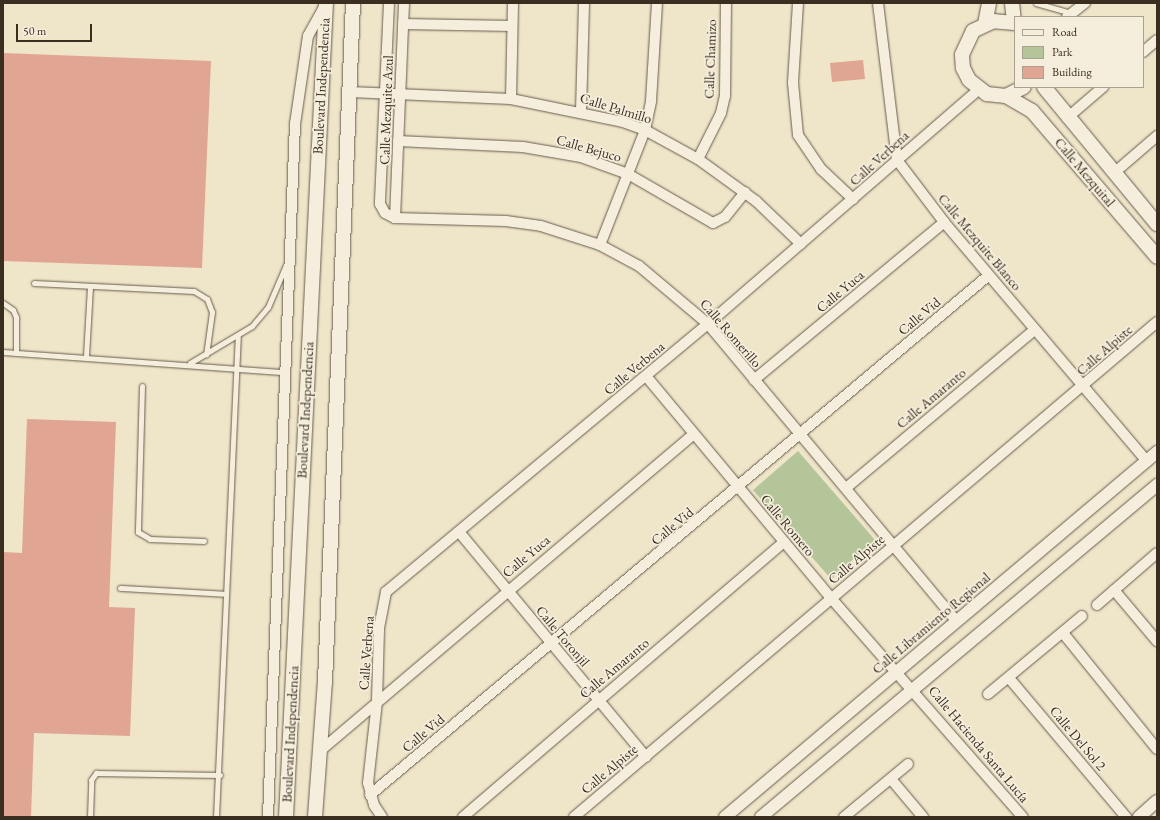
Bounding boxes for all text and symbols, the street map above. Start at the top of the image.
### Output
scale bar [18,16,94,42]
legend [1014,16,1144,88]
street label: Boulevard Independencia [309,17,333,155]
street label: Calle Chamizo [700,19,720,99]
text: 50 m [23,23,46,39]
text: Road [1052,24,1077,40]
text: Park [1052,44,1072,60]
street label: Calle Mezquite Azul [376,55,396,165]
text: Building [1052,64,1092,80]
street label: Calle Palmillo [578,89,654,127]
street label: Calle Verbena [846,127,912,189]
street label: Calle Bejuco [554,131,624,165]
street label: Calle Mezquital [1051,134,1119,210]
street label: Calle Mezquite Blanco [935,190,1025,294]
street label: Calle Yuca [813,266,867,316]
street label: Calle Vid [894,293,944,339]
street label: Calle Romerillo [697,295,765,371]
street label: Calle Alpiste [1073,321,1135,379]
street label: Calle Verbena [600,338,668,398]
street label: Boulevard Independencia [293,341,317,479]
street label: Calle Amaranto [893,364,969,432]
street label: Calle Romero [757,491,819,559]
street label: Calle Vid [647,503,697,549]
street label: Calle Yuca [499,531,553,581]
street label: Calle Alpiste [824,531,888,587]
street label: Calle Libramiento Regional [868,569,994,677]
street label: Calle Toronjil [533,602,593,670]
street label: Calle Verbena [355,615,377,691]
street label: Calle Amaranto [576,634,652,702]
street label: Boulevard Independencia [278,665,302,803]
street label: Calle Hacienda Santa Lucía [925,682,1033,806]
street label: Calle Del Sol 2 [1046,702,1110,774]
street label: Calle Vid [398,710,448,756]
street label: Calle Alpiste [577,741,641,797]

